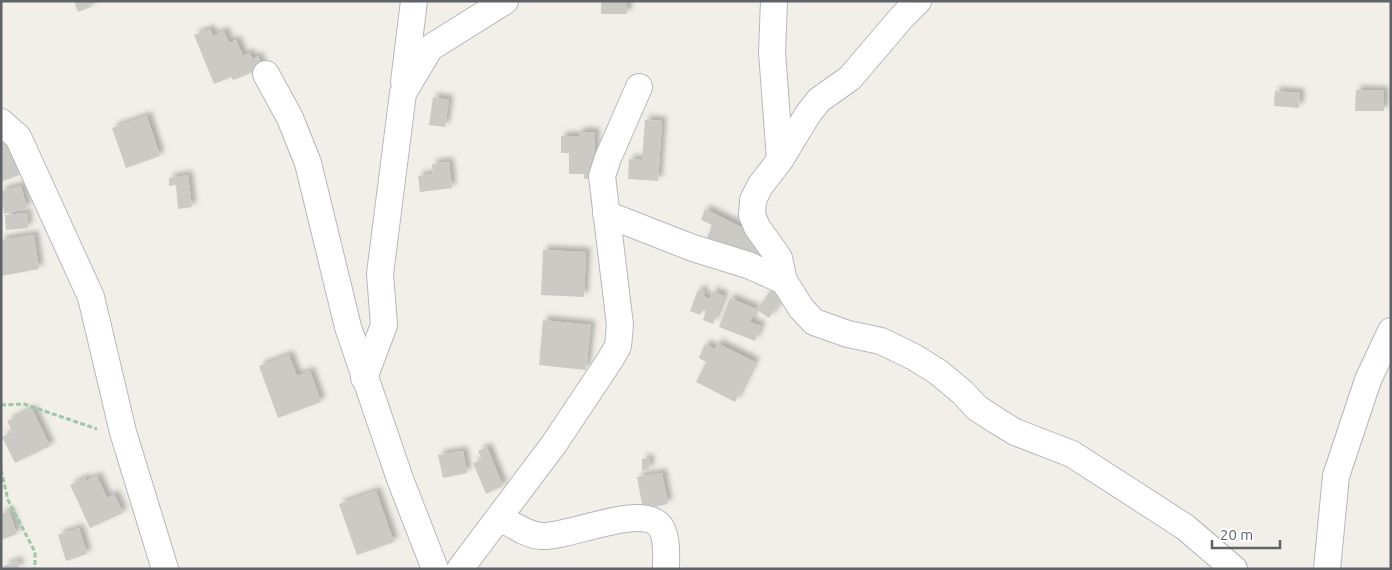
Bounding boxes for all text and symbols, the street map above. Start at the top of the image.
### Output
scale bar [1212,518,1280,550]
text: 20 m [1220,526,1253,543]

